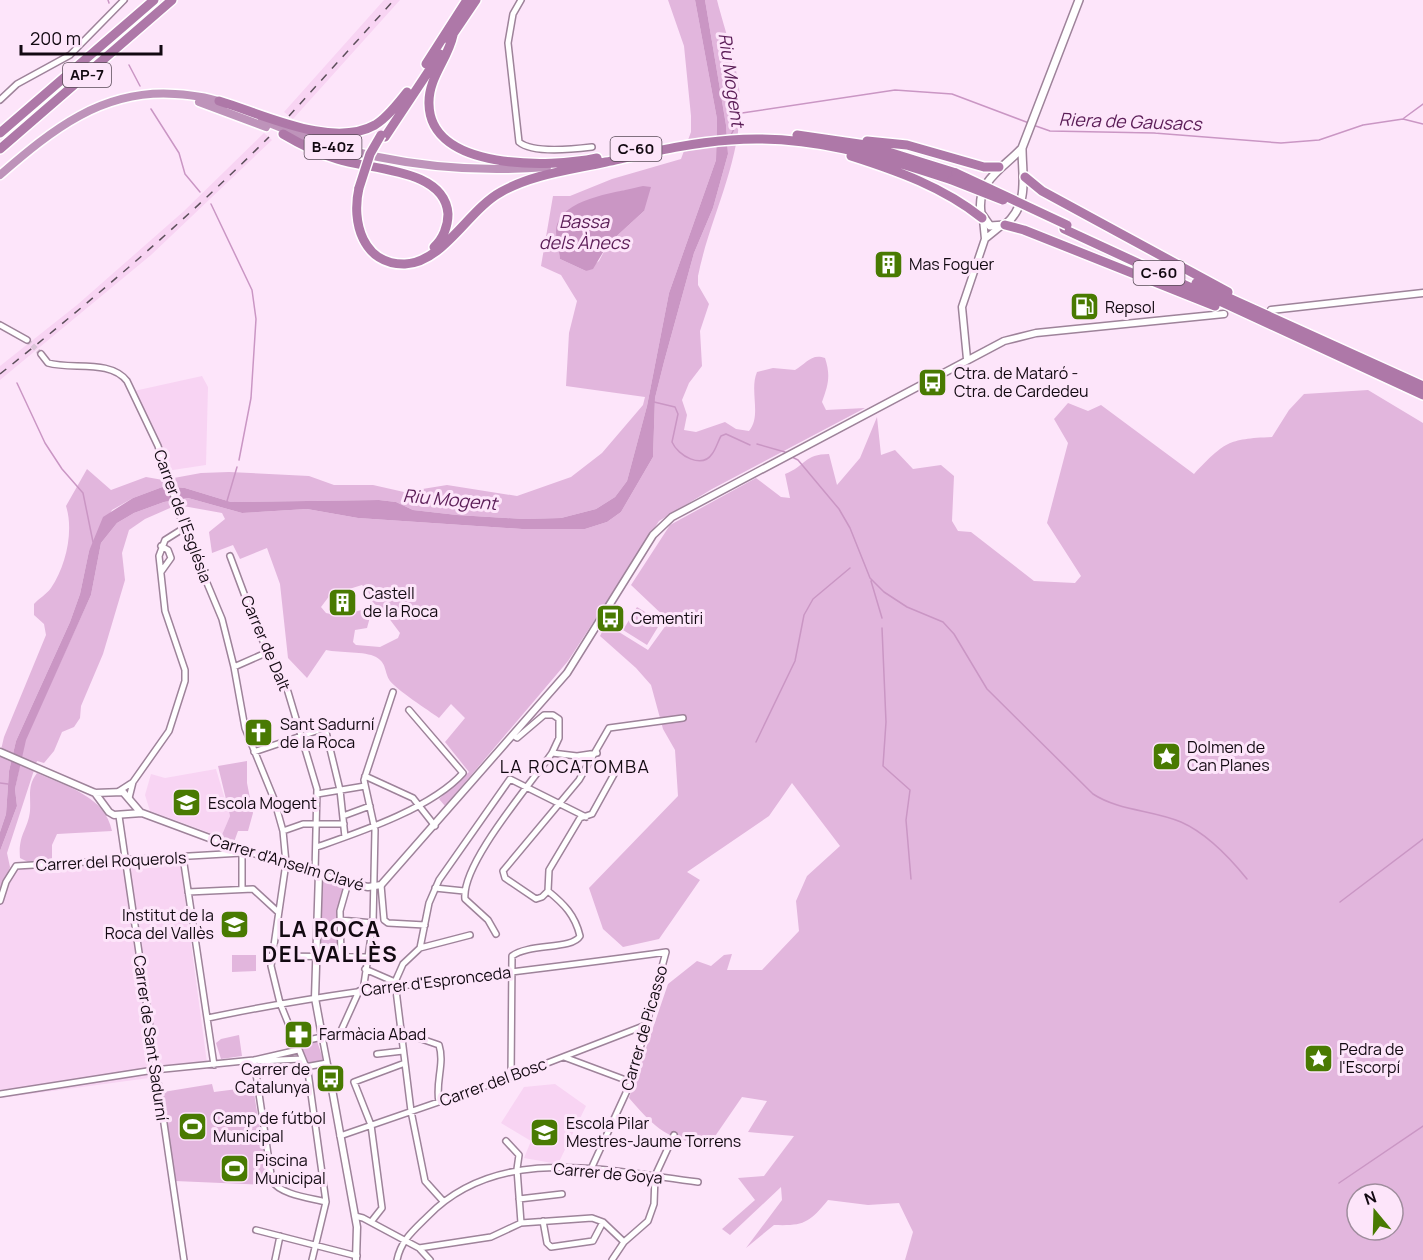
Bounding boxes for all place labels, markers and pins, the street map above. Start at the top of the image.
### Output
building icon: Mas Foguer [872,248,904,280]
place label: Mas Foguer [909,253,995,275]
fuel station icon: Repsol [1068,291,1100,323]
place label: Repsol [1105,296,1155,318]
place label: Ctra. de Mataró - Ctra. de Cardedeu [954,362,1089,402]
bus stop icon: Ctra. de Mataró - Ctra. de Cardedeu [917,366,949,398]
place label: Castell de la Roca [363,582,438,622]
building icon: Castell de la Roca [326,586,358,618]
bus stop icon: Cementiri [594,602,626,634]
place label: Cementiri [631,607,703,629]
place label: Sant Sadurní de la Roca [280,713,375,753]
church icon: Sant Sadurní de la Roca [243,717,275,749]
place label: Dolmen de Can Planes [1187,736,1270,776]
place icon: Dolmen de Can Planes [1150,740,1182,772]
school or university icon: Escola Mogent [171,787,203,819]
place label: Escola Mogent [208,792,317,814]
place label: Institut de la Roca del Vallès [105,904,214,944]
school or university icon: Institut de la Roca del Vallès [219,908,251,940]
pharmacy icon: Farmàcia Abad [282,1018,314,1050]
place label: Farmàcia Abad [319,1023,426,1045]
place label: Pedra de l'Escorpí [1339,1038,1404,1078]
place icon: Pedra de l'Escorpí [1302,1042,1334,1074]
place label: Carrer de Catalunya [235,1058,310,1098]
bus stop icon: Carrer de Catalunya [315,1062,347,1094]
place label: Camp de fútbol Municipal [213,1107,326,1147]
sports icon: Camp de fútbol Municipal [176,1111,208,1143]
place label: Escola Pilar Mestres-Jaume Torrens [566,1112,741,1152]
school or university icon: Escola Pilar Mestres-Jaume Torrens [529,1116,561,1148]
place label: Piscina Municipal [255,1149,326,1189]
sports icon: Piscina Municipal [218,1153,250,1185]

